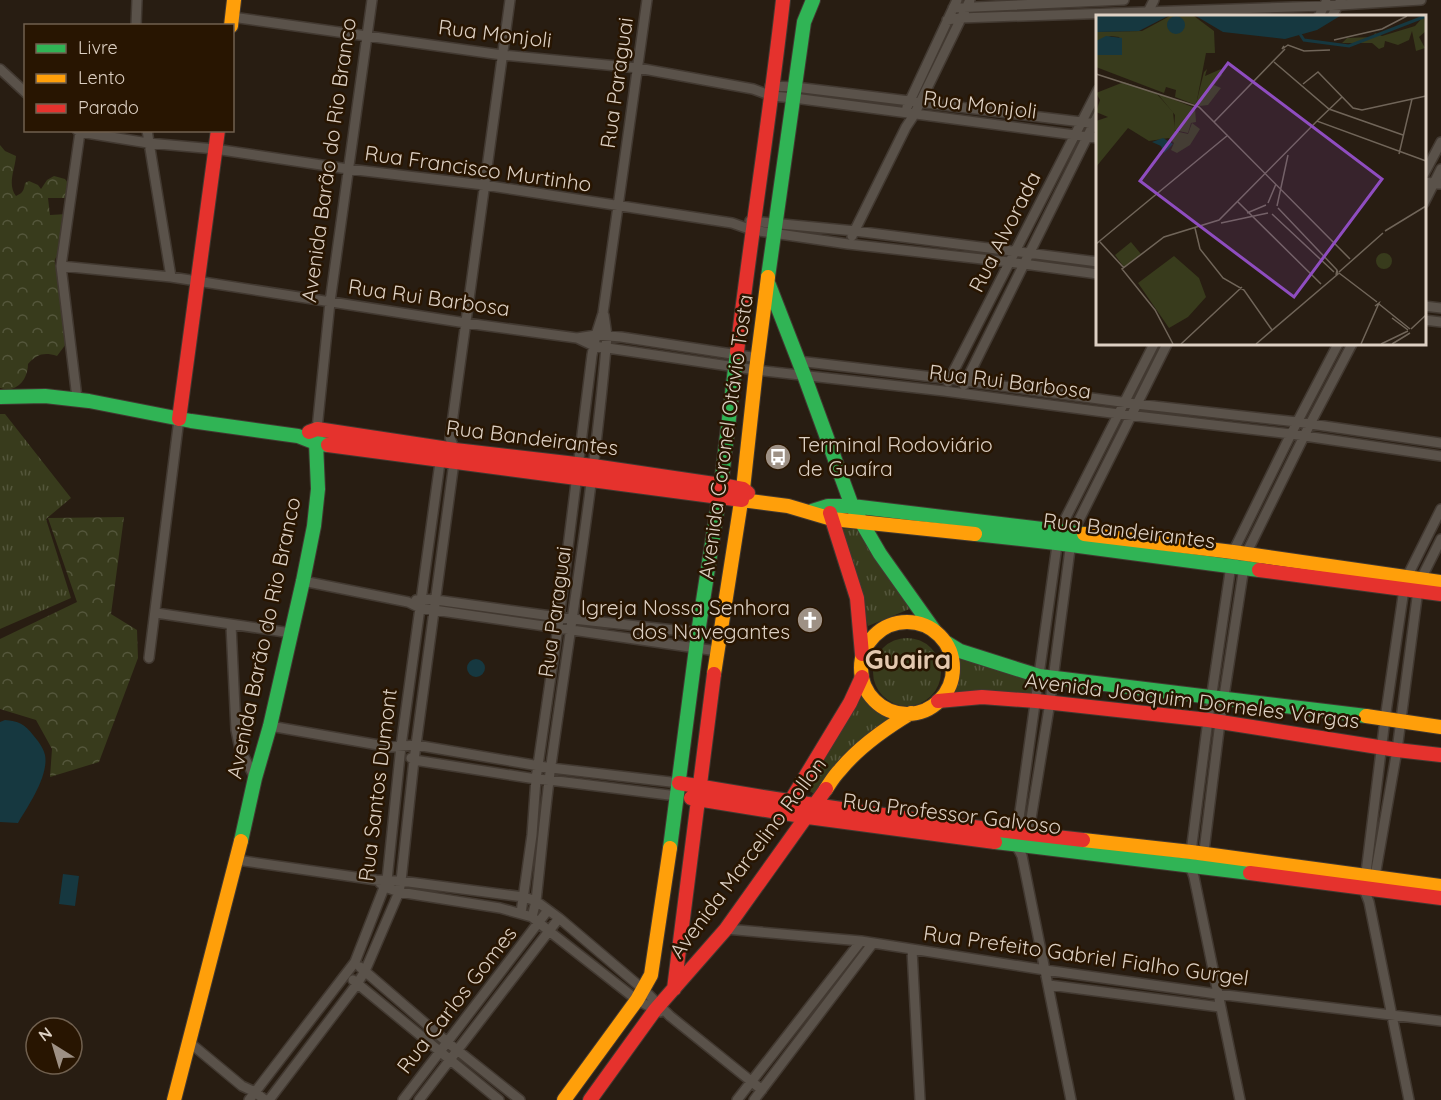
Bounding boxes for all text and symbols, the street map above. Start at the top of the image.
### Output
street label: Rua Monjoli [437,13,553,53]
inset map [1096,15,1426,345]
street label: Avenida Barão do Rio Branco [295,16,361,304]
street label: Rua Paraguai [594,16,638,150]
legend [24,24,234,132]
text: Livre [78,36,118,59]
text: Lento [78,66,125,89]
street label: Rua Monjoli [922,84,1038,124]
text: Parado [78,96,139,119]
street label: Rua Francisco Murtinho [363,139,593,197]
street label: Rua Alvorada [963,167,1046,296]
street label: Rua Rui Barbosa [347,273,512,321]
street label: Avenida Coronel Otávio Tosta [692,293,758,581]
street label: Rua Rui Barbosa [928,358,1093,404]
street label: Rua Bandeirantes [445,414,620,460]
place label: Terminal Rodoviário de Guaíra [798,431,993,481]
bus stop icon: Terminal Rodoviário de Guaíra [763,442,793,472]
street label: Avenida Barão do Rio Branco [220,495,306,781]
street label: Rua Bandeirantes [1042,507,1217,553]
street label: Rua Paraguai [532,545,576,679]
place label: Igreja Nossa Senhora dos Navegantes [581,594,790,644]
church icon: Igreja Nossa Senhora dos Navegantes [795,605,825,635]
district label: Guaira [865,642,951,676]
street label: Avenida Joaquim Dorneles Vargas [1023,667,1361,733]
street label: Rua Santos Dumont [352,687,402,883]
street label: Avenida Marcelino Rollon [663,752,831,963]
street label: Rua Professor Galvoso [841,787,1063,839]
street label: Rua Prefeito Gabriel Fialho Gurgel [922,919,1250,991]
street label: Rua Carlos Gomes [391,921,522,1078]
north arrow [24,1016,84,1076]
text: N [34,1022,56,1046]

